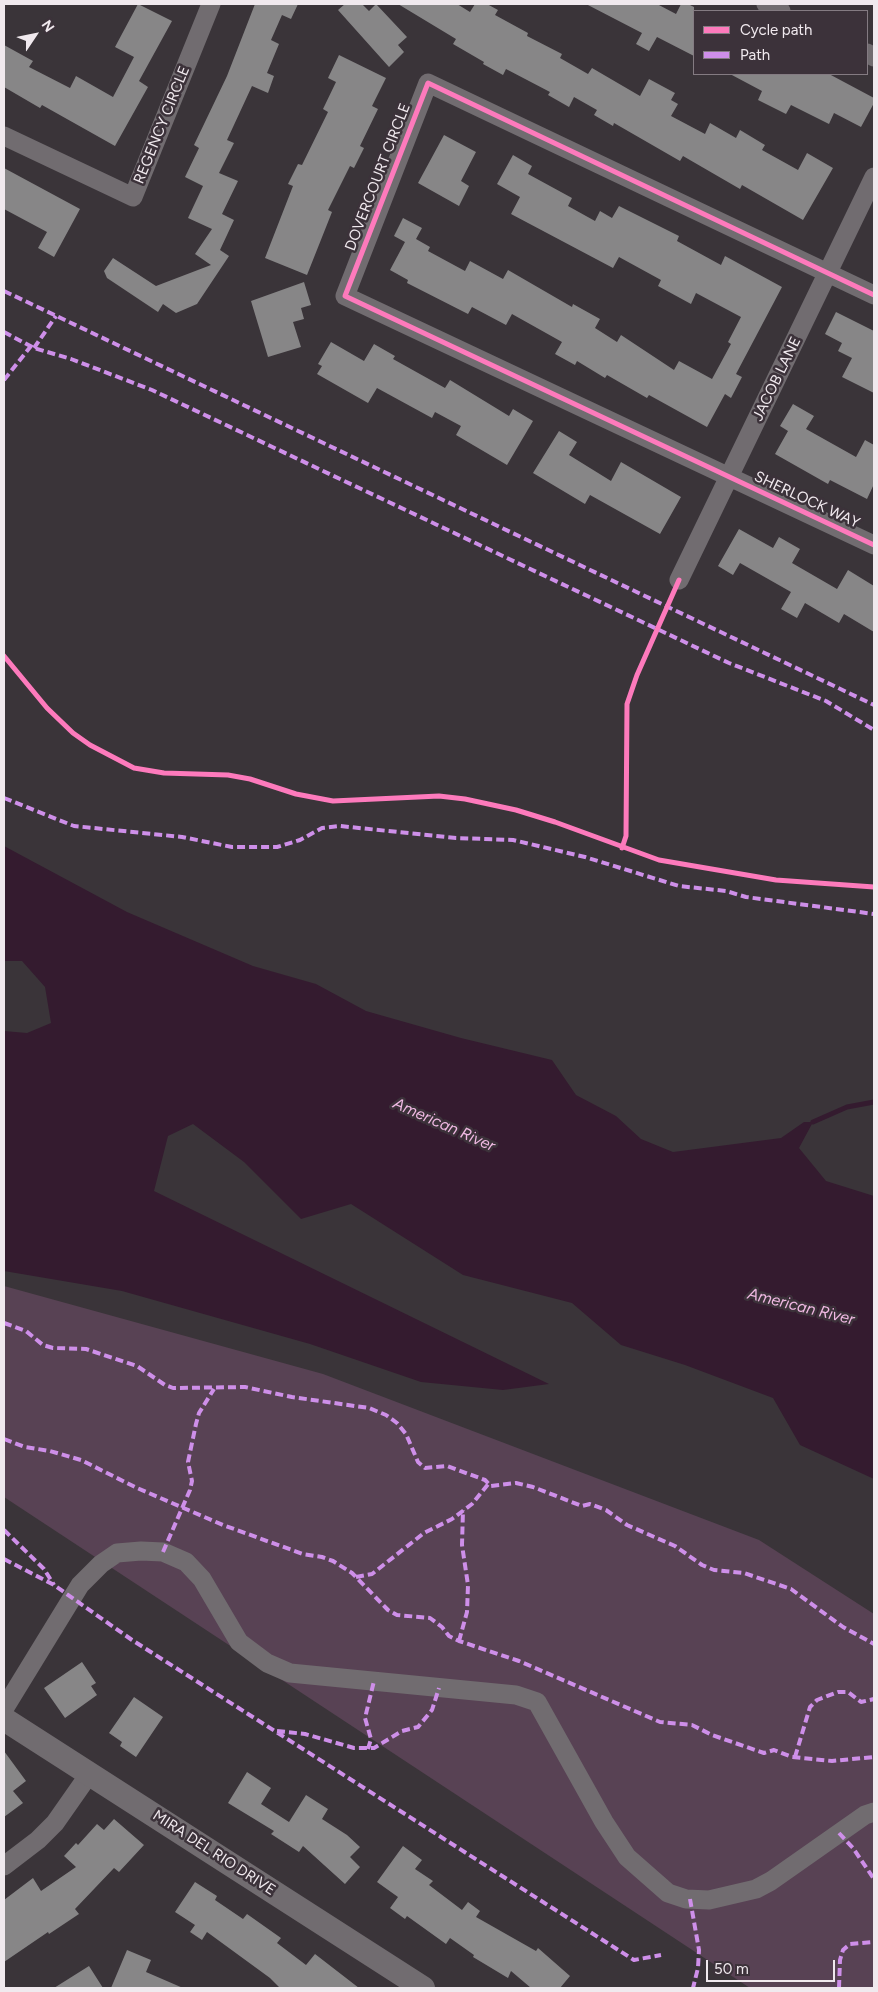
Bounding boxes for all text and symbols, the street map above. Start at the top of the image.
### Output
north arrow [10,10,60,60]
legend [693,10,868,75]
text: N [38,17,58,36]
text: Cycle path [740,21,812,39]
text: Path [740,46,770,64]
street label: REGENCY CIRCLE [130,63,194,187]
street label: DOVERCOURT CIRCLE [342,101,414,253]
street label: JACOB LANE [749,334,805,424]
street label: SHERLOCK WAY [751,468,863,532]
water label: American River [390,1094,498,1156]
water label: American River [746,1284,856,1330]
street label: MIRA DEL RIO DRIVE [149,1807,279,1899]
scale bar [708,1950,837,1982]
text: 50 m [714,1960,749,1978]

